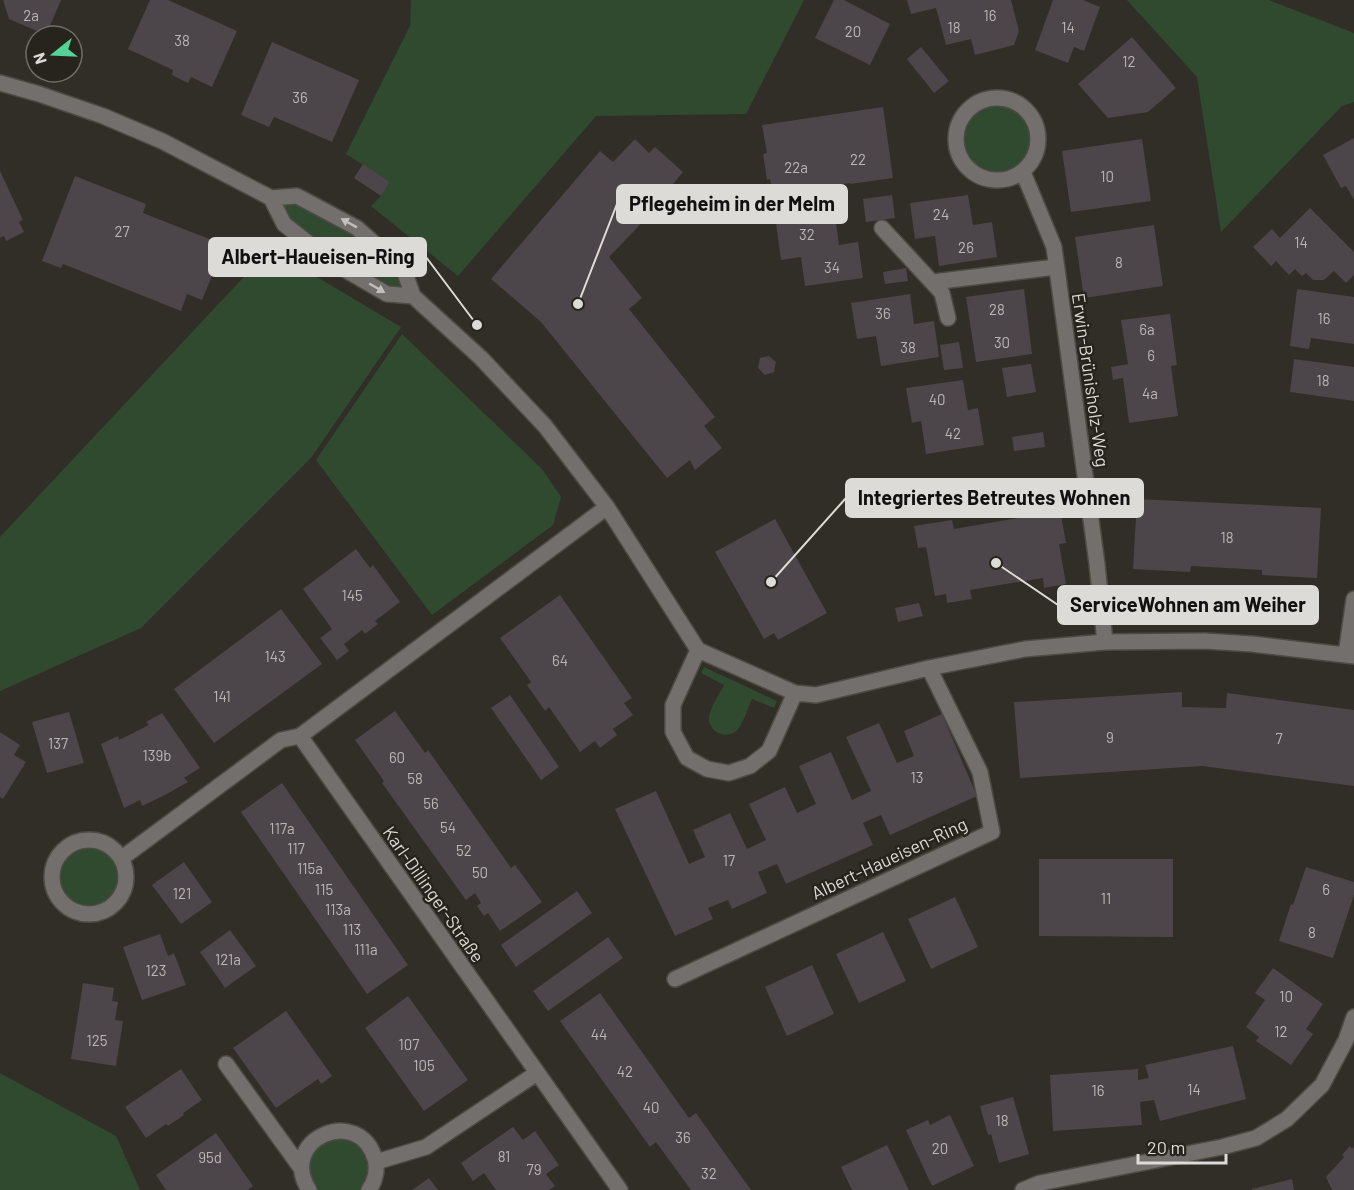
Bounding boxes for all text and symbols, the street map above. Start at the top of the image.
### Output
house number: 2a [23,6,39,24]
house number: 16 [984,6,996,24]
house number: 18 [947,18,961,36]
house number: 14 [1061,18,1075,36]
house number: 20 [845,22,861,40]
north arrow [24,24,84,84]
house number: 38 [174,31,190,49]
text: N [29,51,50,67]
house number: 12 [1122,52,1136,70]
house number: 36 [292,88,308,106]
house number: 22 [850,150,866,168]
house number: 22a [784,158,808,176]
house number: 10 [1100,167,1114,185]
callout: Pflegeheim in der Melm [617,185,847,223]
text: Pflegeheim in der Melm [629,191,835,215]
house number: 24 [933,205,949,223]
one-way arrow [340,218,357,228]
house number: 27 [114,222,130,240]
house number: 32 [799,225,815,243]
house number: 14 [1294,233,1308,251]
callout: Albert-Haueisen-Ring [209,238,426,276]
house number: 26 [958,238,974,256]
text: Albert-Haueisen-Ring [221,244,415,268]
house number: 8 [1115,253,1123,271]
house number: 34 [824,258,840,276]
one-way arrow [369,283,386,293]
street label: Erwin-Brünisholz-Weg [1068,292,1114,468]
house number: 28 [989,300,1005,318]
house number: 36 [875,304,891,322]
house number: 16 [1318,309,1330,327]
house number: 6a [1139,320,1155,338]
house number: 30 [994,333,1010,351]
house number: 38 [900,338,916,356]
house number: 6 [1147,346,1155,364]
house number: 18 [1316,371,1330,389]
house number: 4a [1142,384,1158,402]
house number: 40 [929,390,945,408]
house number: 42 [945,424,961,442]
callout: Integriertes Betreutes Wohnen [846,479,1143,517]
text: Integriertes Betreutes Wohnen [858,485,1130,509]
house number: 18 [1220,528,1234,546]
house number: 145 [341,586,363,604]
callout: ServiceWohnen am Weiher [1058,586,1318,624]
text: ServiceWohnen am Weiher [1070,592,1306,616]
house number: 143 [264,647,286,665]
house number: 64 [552,651,568,669]
house number: 141 [213,687,231,705]
house number: 9 [1106,728,1114,746]
house number: 7 [1275,729,1283,747]
house number: 137 [48,734,68,752]
house number: 139b [143,746,171,764]
house number: 60 [389,748,405,766]
house number: 13 [911,768,923,786]
house number: 58 [407,769,423,787]
house number: 56 [423,794,439,812]
street label: Albert-Haueisen-Ring [808,812,970,904]
house number: 54 [440,818,456,836]
house number: 117a [269,819,295,837]
street label: Karl-Dillinger-Straße [379,822,489,966]
house number: 117 [287,839,305,857]
house number: 52 [456,841,472,859]
house number: 17 [723,851,735,869]
house number: 115a [297,859,323,877]
house number: 50 [472,863,488,881]
house number: 115 [315,880,333,898]
house number: 6 [1322,880,1330,898]
house number: 121 [173,884,191,902]
house number: 11 [1101,889,1111,907]
house number: 113a [325,900,351,918]
house number: 113 [343,920,361,938]
house number: 8 [1308,923,1316,941]
house number: 111a [354,940,378,958]
house number: 121a [215,950,241,968]
house number: 123 [146,961,166,979]
house number: 10 [1279,987,1293,1005]
house number: 12 [1274,1022,1288,1040]
house number: 44 [591,1025,607,1043]
house number: 125 [86,1031,108,1049]
house number: 107 [399,1035,419,1053]
house number: 105 [413,1056,435,1074]
house number: 42 [617,1062,633,1080]
house number: 14 [1187,1080,1201,1098]
house number: 16 [1092,1081,1104,1099]
house number: 40 [643,1098,659,1116]
house number: 18 [995,1111,1009,1129]
scale bar [1138,1127,1226,1165]
house number: 36 [675,1128,691,1146]
text: 20 m [1147,1136,1185,1158]
house number: 20 [932,1139,948,1157]
house number: 81 [498,1147,510,1165]
house number: 95d [198,1148,222,1166]
house number: 79 [527,1160,541,1178]
house number: 32 [701,1164,717,1182]

